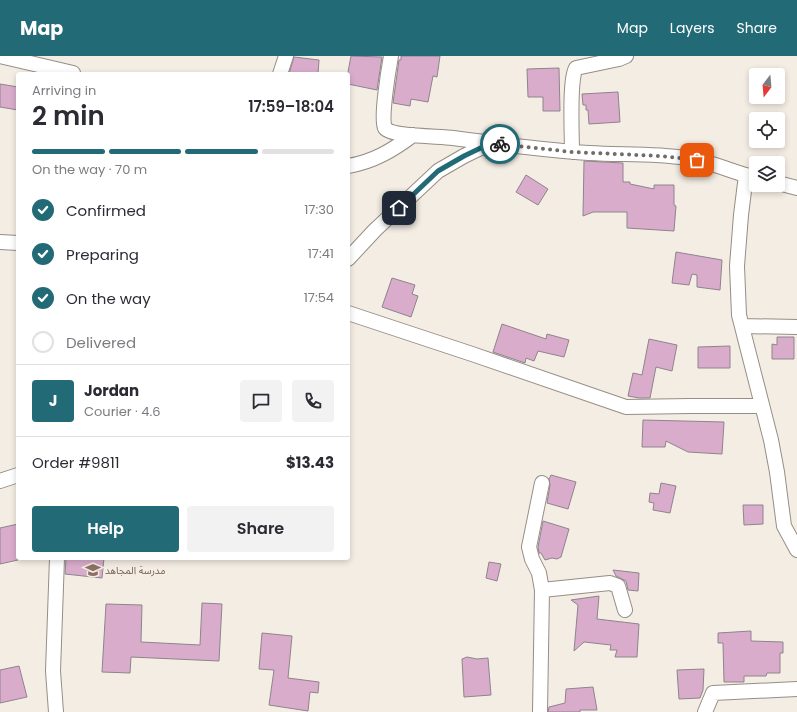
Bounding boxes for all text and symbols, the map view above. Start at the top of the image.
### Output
text: Map [20,15,63,42]
text: Map [617,18,648,38]
text: Layers [670,18,714,38]
text: Share [736,18,777,38]
north arrow [749,68,785,104]
map controls [749,68,785,192]
text: Arriving in [32,81,96,100]
text: 17:59–18:04 [248,96,334,117]
text: 2 min [32,98,105,134]
button: locate [749,112,785,148]
courier [480,124,520,164]
icon: bike [489,133,511,155]
pin [680,143,714,177]
icon: bag [686,149,708,171]
button: layers [749,156,785,192]
text: On the way · 70 m [32,160,147,179]
pin [382,191,416,225]
icon: home [388,197,410,219]
icon: check [32,199,54,221]
text: Confirmed [66,200,146,221]
text: 17:30 [304,200,334,219]
icon: check [32,243,54,265]
text: Preparing [66,244,139,265]
text: 17:41 [308,244,334,263]
icon: check [32,287,54,309]
text: On the way [66,288,151,309]
text: 17:54 [304,288,334,307]
text: Delivered [66,332,136,353]
text: Jordan [84,380,139,401]
button: chat [240,380,282,422]
button: phone [292,380,334,422]
text: J [49,390,57,411]
text: Courier · 4.6 [84,402,161,421]
text: Order #9811 [32,452,120,473]
text: $13.43 [286,452,334,473]
button: Help [32,506,179,552]
button: Share [187,506,334,552]
school or university icon: مدرسة المجاهد [84,561,102,579]
place label: مدرسة المجاهد [105,563,165,578]

